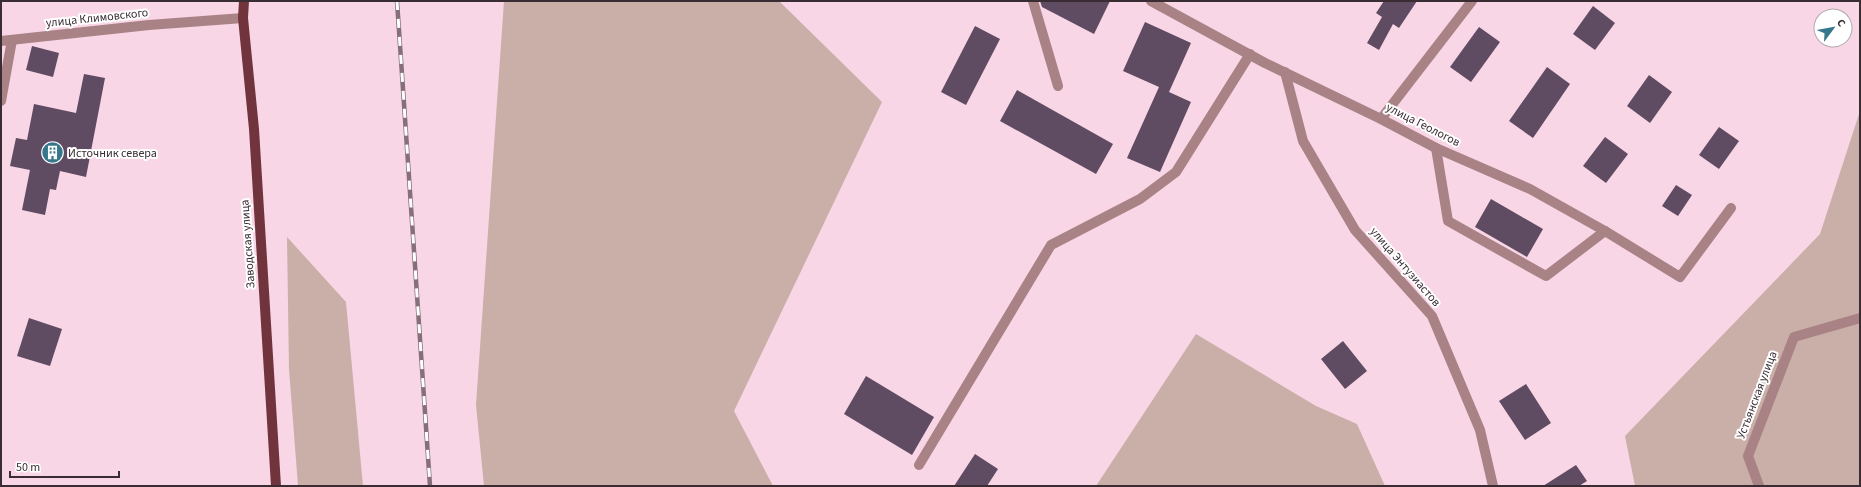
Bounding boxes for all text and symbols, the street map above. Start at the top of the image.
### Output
street label: улица Климовского [45,4,149,32]
north arrow [1813,8,1853,48]
text: С [1833,16,1849,30]
street label: улица Геологов [1383,99,1463,151]
building icon: Источник севера [39,140,65,166]
place label: Источник севера [68,145,157,162]
street label: Заводская улица [236,199,260,289]
street label: улица Энтузиастов [1366,224,1444,310]
street label: Устьянская улица [1732,349,1782,441]
scale bar [10,453,119,479]
text: 50 m [16,459,40,476]

